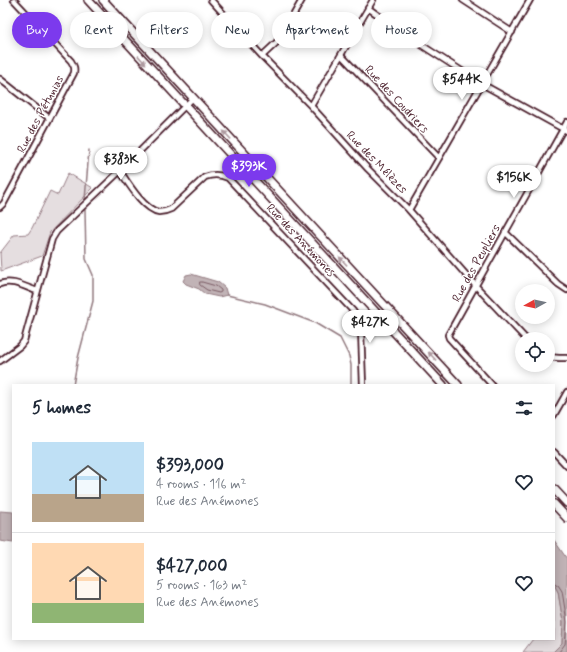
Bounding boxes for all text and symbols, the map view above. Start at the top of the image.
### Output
chip: Buy [12,12,62,48]
chip: Rent [70,12,128,48]
chip: Filters [136,12,203,48]
chip: New [211,12,264,48]
chip: Apartment [272,12,363,48]
chip: House [371,12,432,48]
one-way arrow [138,54,147,65]
street label: Rue des Coudriers [361,62,432,138]
pin: $544K [434,67,490,101]
text: $544K [442,71,482,88]
street label: Rue des Pétunias [14,73,68,156]
street label: Rue des Mélèzes [342,128,410,198]
one-way arrow [222,129,231,140]
pin: $383K [93,147,149,181]
text: $383K [103,151,139,168]
pin: $393K [221,154,277,188]
text: $393K [231,158,267,175]
pin: $156K [486,165,542,199]
text: $156K [496,169,532,186]
street label: Rue des Anémones [262,201,339,281]
street label: Rue des Peupliers [449,222,505,305]
one-way arrow [339,256,348,266]
north arrow [515,284,555,324]
map controls [515,284,555,372]
pin: $427K [342,310,398,344]
text: $427K [351,314,389,331]
button: locate [515,332,555,372]
one-way arrow [427,351,436,361]
text: 5 homes [32,397,91,419]
icon: filters [513,397,535,419]
text: $393,000 [156,454,224,476]
icon: home [64,458,112,506]
icon: heart [513,471,535,493]
text: 4 rooms · 116 m² [156,476,246,493]
text: Rue des Anémones [156,493,259,510]
text: $427,000 [156,555,228,577]
icon: home [64,559,112,607]
icon: heart [513,572,535,594]
text: 5 rooms · 163 m² [156,577,247,594]
text: Rue des Anémones [156,594,259,611]

